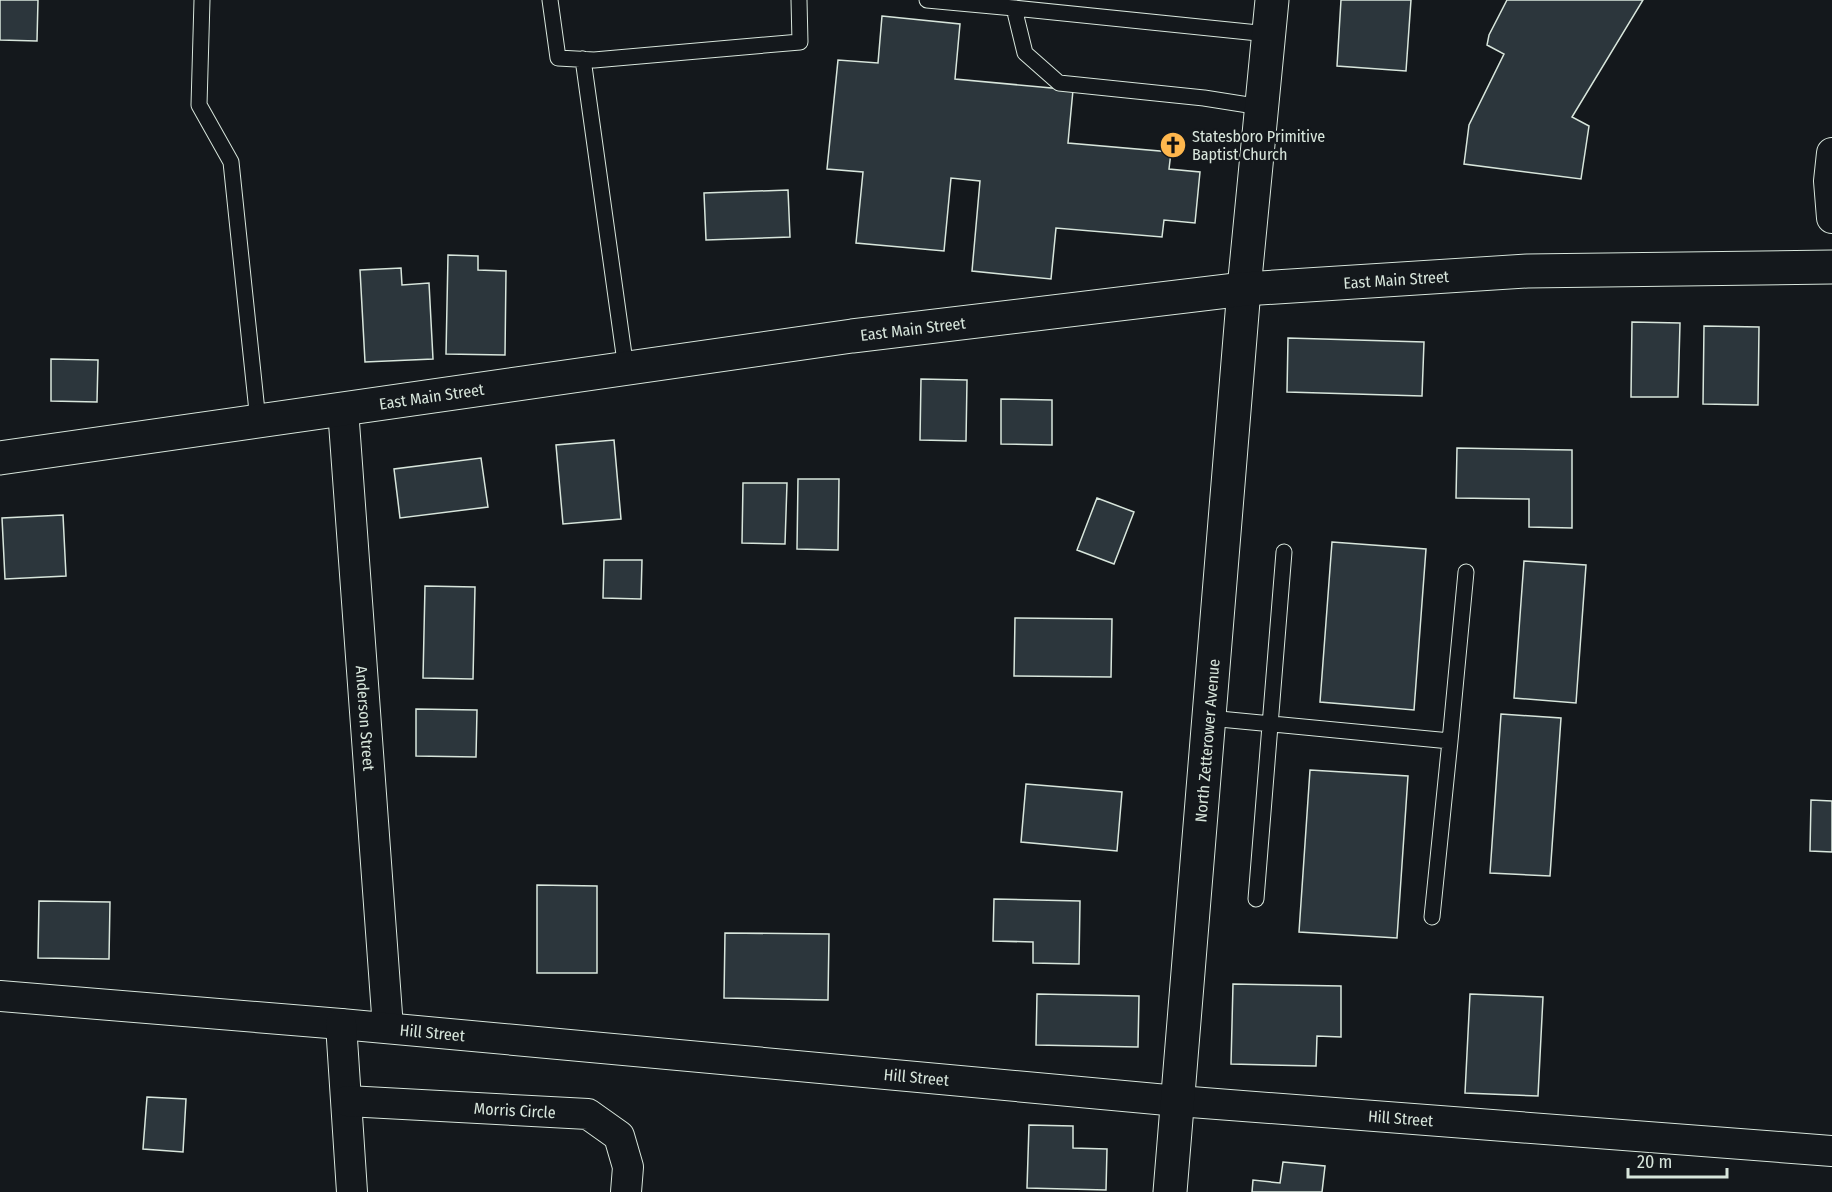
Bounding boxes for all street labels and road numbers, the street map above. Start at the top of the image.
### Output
street label: East Main Street [1343,267,1450,293]
street label: East Main Street [859,313,967,345]
street label: East Main Street [378,380,486,414]
street label: North Zetterower Avenue [1191,658,1224,823]
street label: Anderson Street [352,665,378,772]
street label: Hill Street [399,1020,467,1045]
street label: Hill Street [883,1065,951,1090]
street label: Morris Circle [473,1099,556,1122]
street label: Hill Street [1367,1107,1435,1131]

